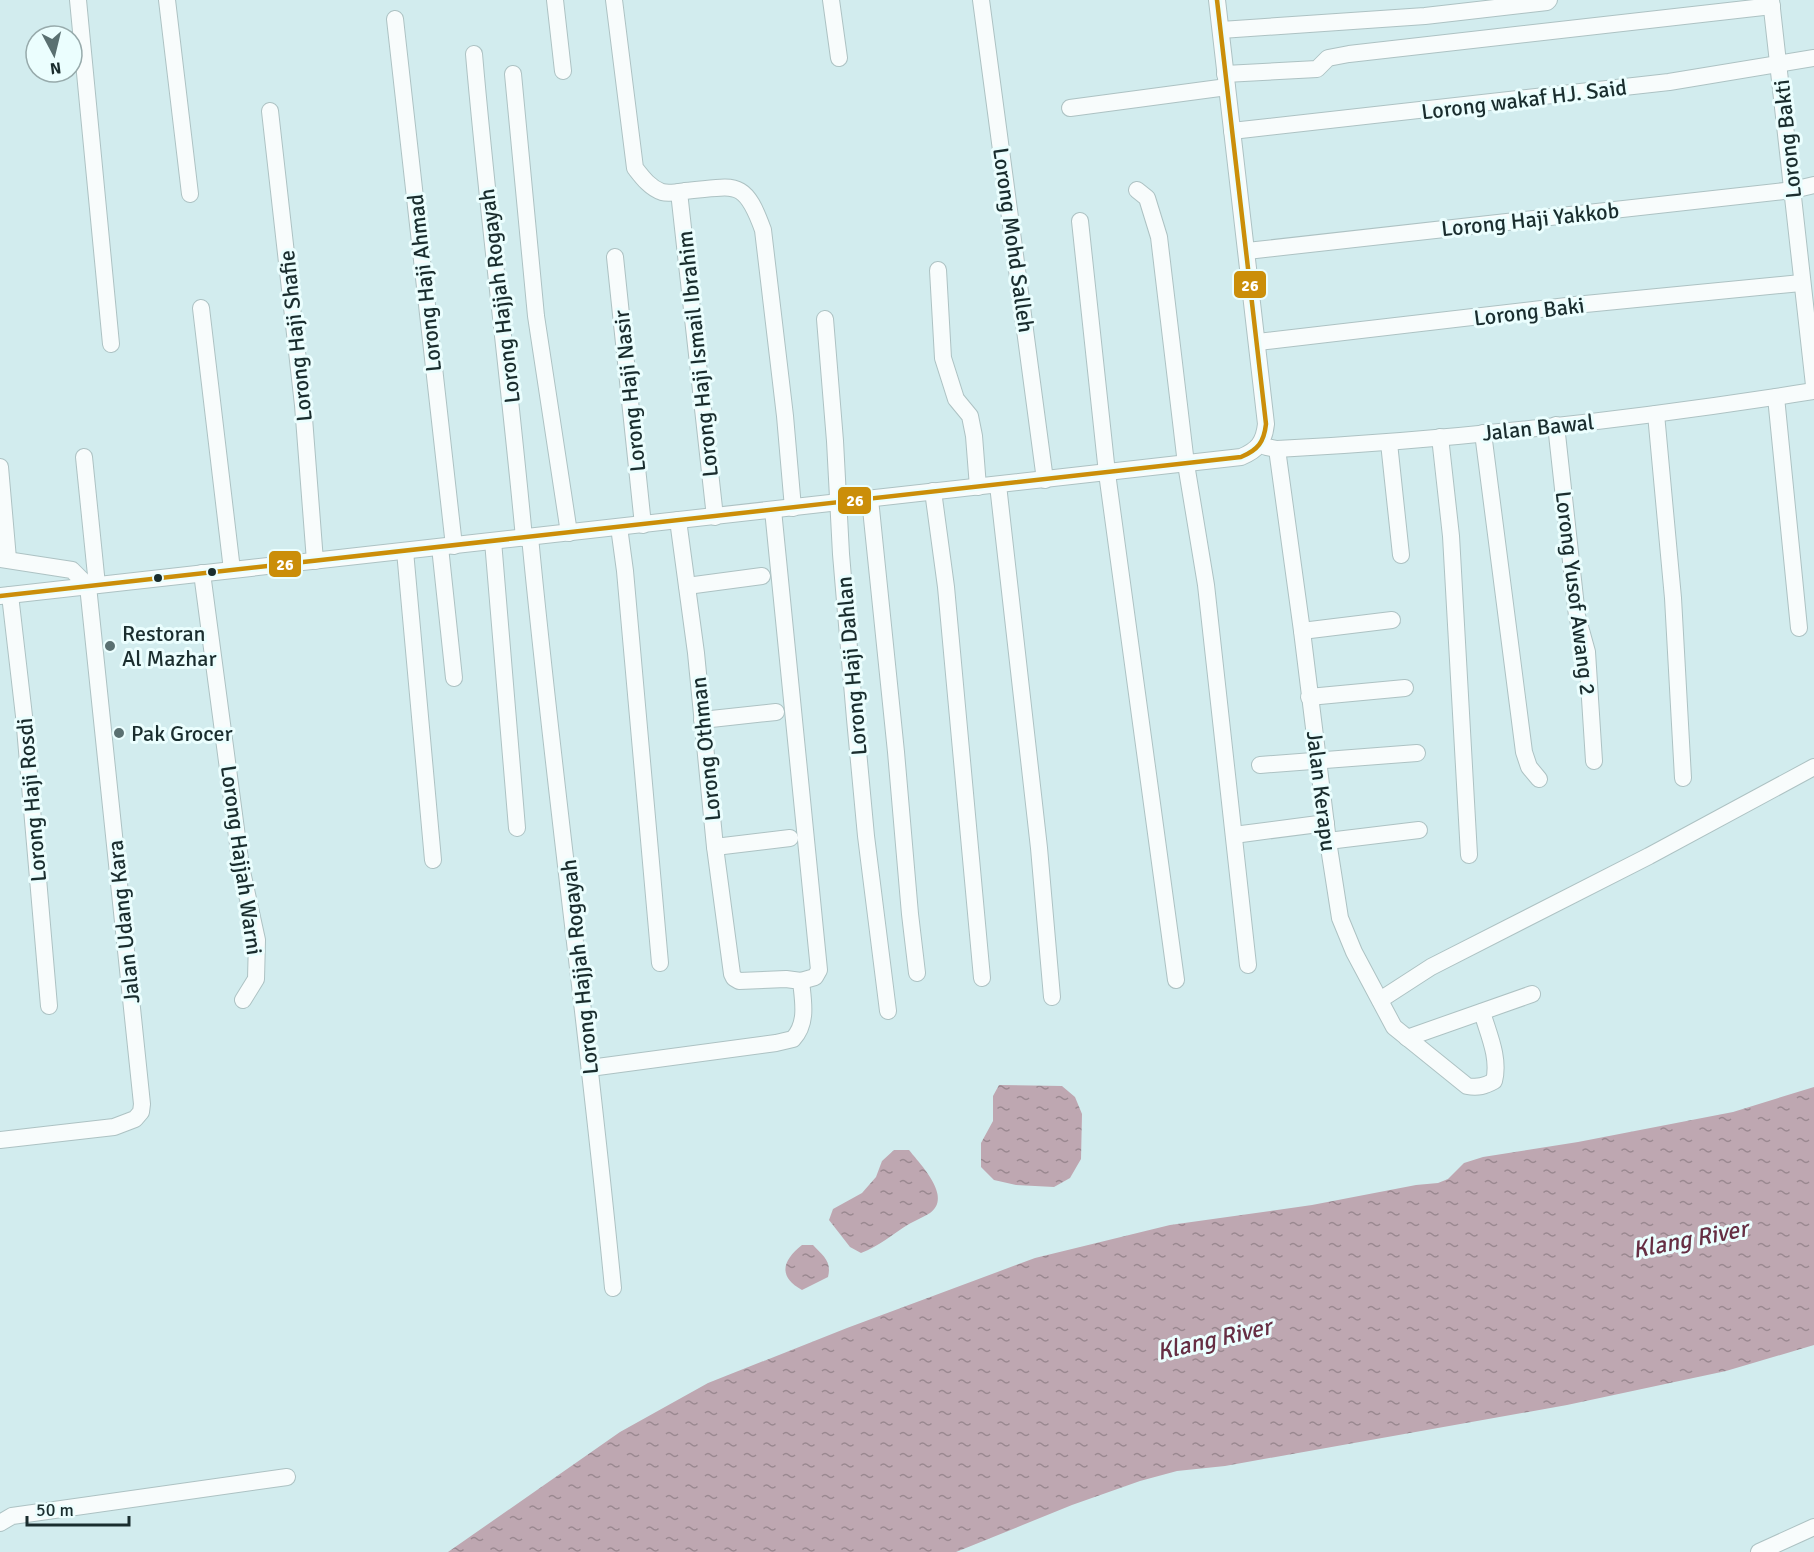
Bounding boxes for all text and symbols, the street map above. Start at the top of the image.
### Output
north arrow [24,24,84,84]
text: N [49,57,62,78]
street label: Lorong wakaf HJ. Said [1420,73,1628,126]
street label: Lorong Bakti [1768,78,1807,200]
street label: Lorong Mohd Salleh [987,146,1040,334]
street label: Lorong Hajjah Rogayah [473,187,526,405]
street label: Lorong Haji Ahmad [402,193,447,373]
street label: Lorong Haji Yakkob [1440,197,1620,242]
street label: Lorong Haji Ismail Ibrahim [671,229,724,478]
street label: Lorong Haji Shafie [273,249,318,423]
line badge: 26 [1233,270,1267,299]
text: 26 [1241,276,1259,296]
street label: Lorong Baki [1472,291,1586,332]
street label: Lorong Haji Nasir [608,309,651,473]
street label: Jalan Bawal [1481,408,1595,447]
line badge: 26 [837,486,872,515]
street label: Lorong Yusof Awang 2 [1550,489,1601,697]
text: 26 [846,491,864,511]
line badge: 26 [268,550,302,578]
text: 26 [276,555,294,575]
unlabelled marker [206,566,218,578]
unlabelled marker [152,572,164,584]
street label: Lorong Haji Dahlan [830,575,873,757]
place label: Restoran Al Mazhar [122,620,217,672]
marker: Restoran Al Mazhar [103,639,117,653]
street label: Lorong Othman [685,676,726,822]
street label: Lorong Haji Rosdi [11,717,52,883]
place label: Pak Grocer [131,720,233,747]
marker: Pak Grocer [112,726,126,740]
street label: Jalan Kerapu [1301,729,1342,853]
street label: Lorong Hajjah Warni [215,763,268,957]
street label: Jalan Udang Kara [101,839,146,1005]
street label: Lorong Hajjah Rogayah [555,858,604,1076]
water label: Klang River [1630,1213,1753,1265]
water label: Klang River [1154,1311,1277,1367]
scale bar [27,1489,129,1527]
text: 50 m [36,1499,74,1521]

